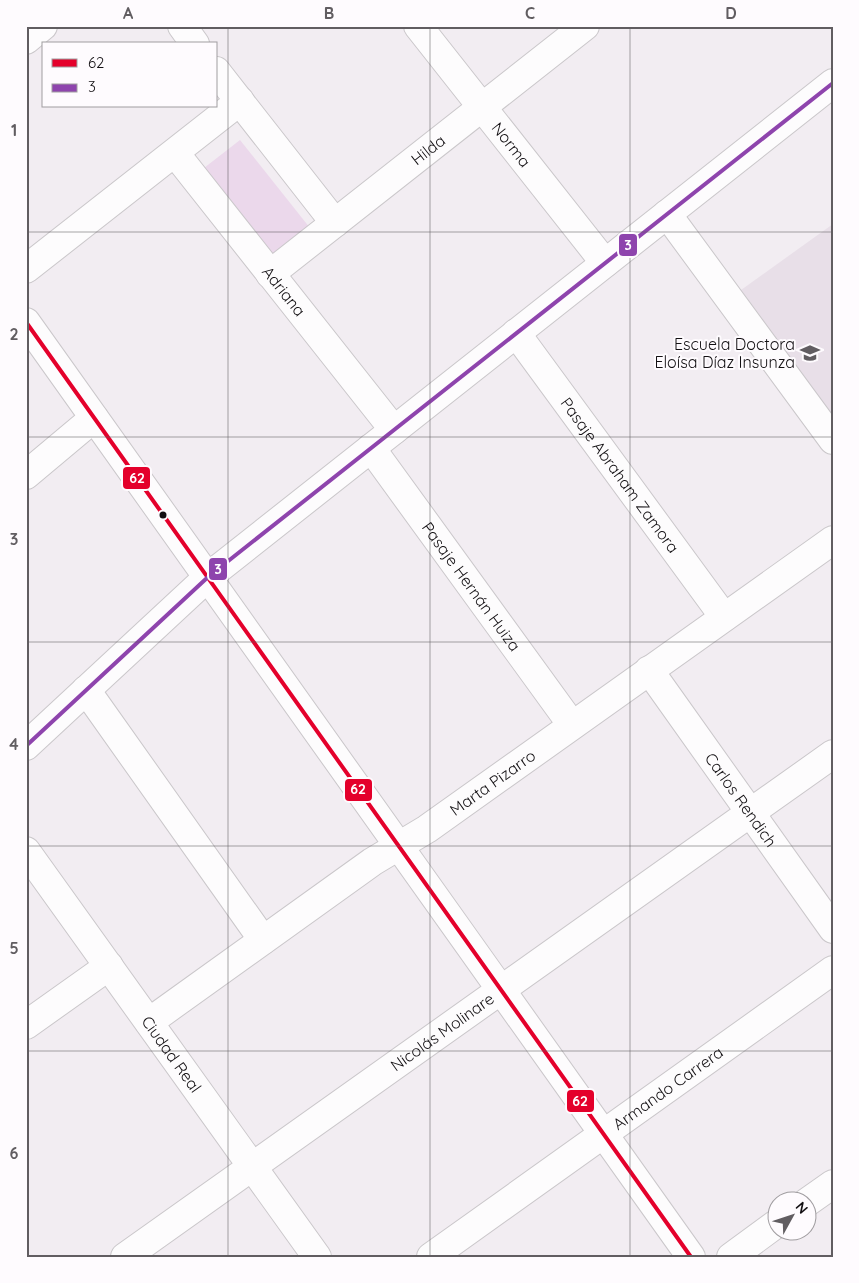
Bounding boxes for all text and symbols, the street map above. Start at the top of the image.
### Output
text: A [123,3,134,23]
text: B [324,3,334,23]
text: C [525,3,535,23]
text: D [725,3,737,23]
legend [42,42,218,108]
text: 62 [88,53,104,72]
text: 3 [88,77,96,96]
street label: Norma [488,118,535,171]
text: 1 [11,120,17,140]
street label: Hilda [407,130,449,169]
line badge: 3 [618,233,638,257]
text: 3 [624,236,632,254]
street label: Adriana [258,262,310,320]
text: 2 [9,324,19,344]
place label: Escuela Doctora Eloísa Díaz Insunza [654,334,795,372]
school or university icon: Escuela Doctora Eloísa Díaz Insunza [799,342,821,364]
street label: Pasaje Abraham Zamora [556,393,684,557]
line badge: 62 [122,466,151,490]
text: 62 [129,469,145,487]
unlabelled marker [158,510,168,520]
street label: Pasaje Hernán Huiza [418,518,525,655]
text: 3 [10,529,18,549]
line badge: 3 [208,557,228,581]
text: 3 [214,560,222,578]
text: 4 [9,734,19,754]
street label: Marta Pizarro [446,745,539,820]
street label: Carlos Rendich [701,749,781,851]
line badge: 62 [344,778,373,802]
text: 62 [350,780,366,798]
text: 5 [9,938,19,958]
street label: Nicolás Molinare [387,988,498,1075]
street label: Ciudad Real [137,1012,206,1096]
street label: Armando Carrera [609,1042,727,1134]
line badge: 62 [566,1089,595,1113]
text: 62 [572,1092,588,1110]
text: 6 [10,1143,19,1163]
north arrow [766,1190,816,1240]
text: N [792,1198,812,1217]

